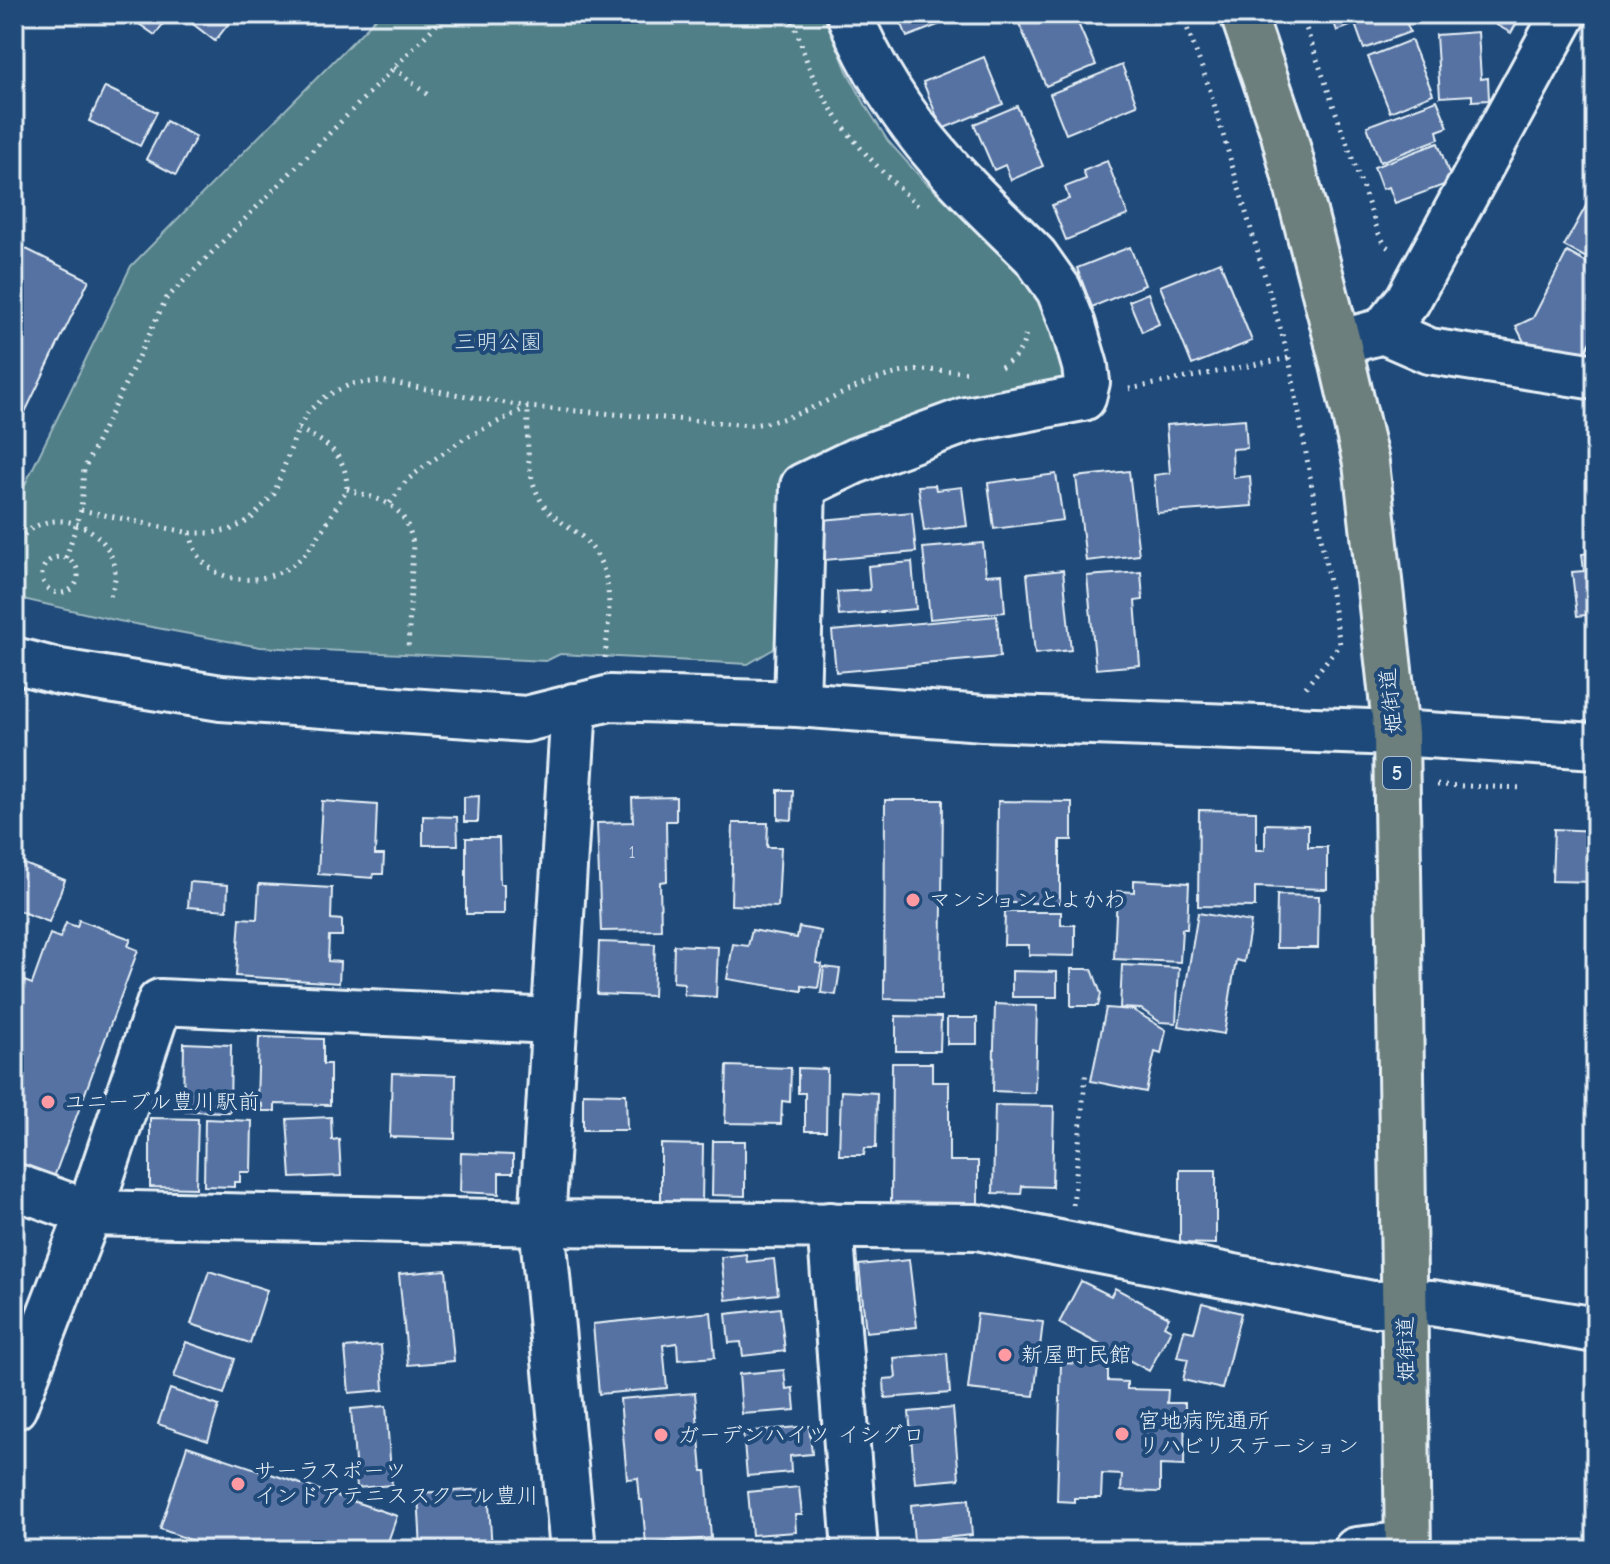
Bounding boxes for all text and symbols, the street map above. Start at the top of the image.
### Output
park label: 三明公園 [454,329,542,355]
street label: 姫街道 [1375,667,1407,735]
road number: 5 [1383,757,1411,789]
house number: 1 [628,842,636,863]
place label: マンションとよかわ [929,887,1126,913]
marker: マンションとよかわ [904,891,922,909]
place label: ユニーブル豊川駅前 [64,1089,260,1115]
marker: ユニーブル豊川駅前 [39,1093,57,1111]
street label: 姫街道 [1392,1316,1420,1382]
place label: 新屋町民館 [1021,1342,1131,1368]
marker: 新屋町民館 [996,1346,1014,1364]
place label: 宮地病院通所 リハビリステーション [1138,1408,1359,1459]
place label: ガーデンハイツ イシグロ [677,1422,925,1448]
marker: 宮地病院通所 リハビリステーション [1113,1425,1131,1443]
marker: ガーデンハイツ イシグロ [652,1426,670,1444]
place label: サーラスポーツ インドアテニススクール豊川 [254,1458,539,1509]
marker: サーラスポーツ インドアテニススクール豊川 [229,1475,247,1493]

